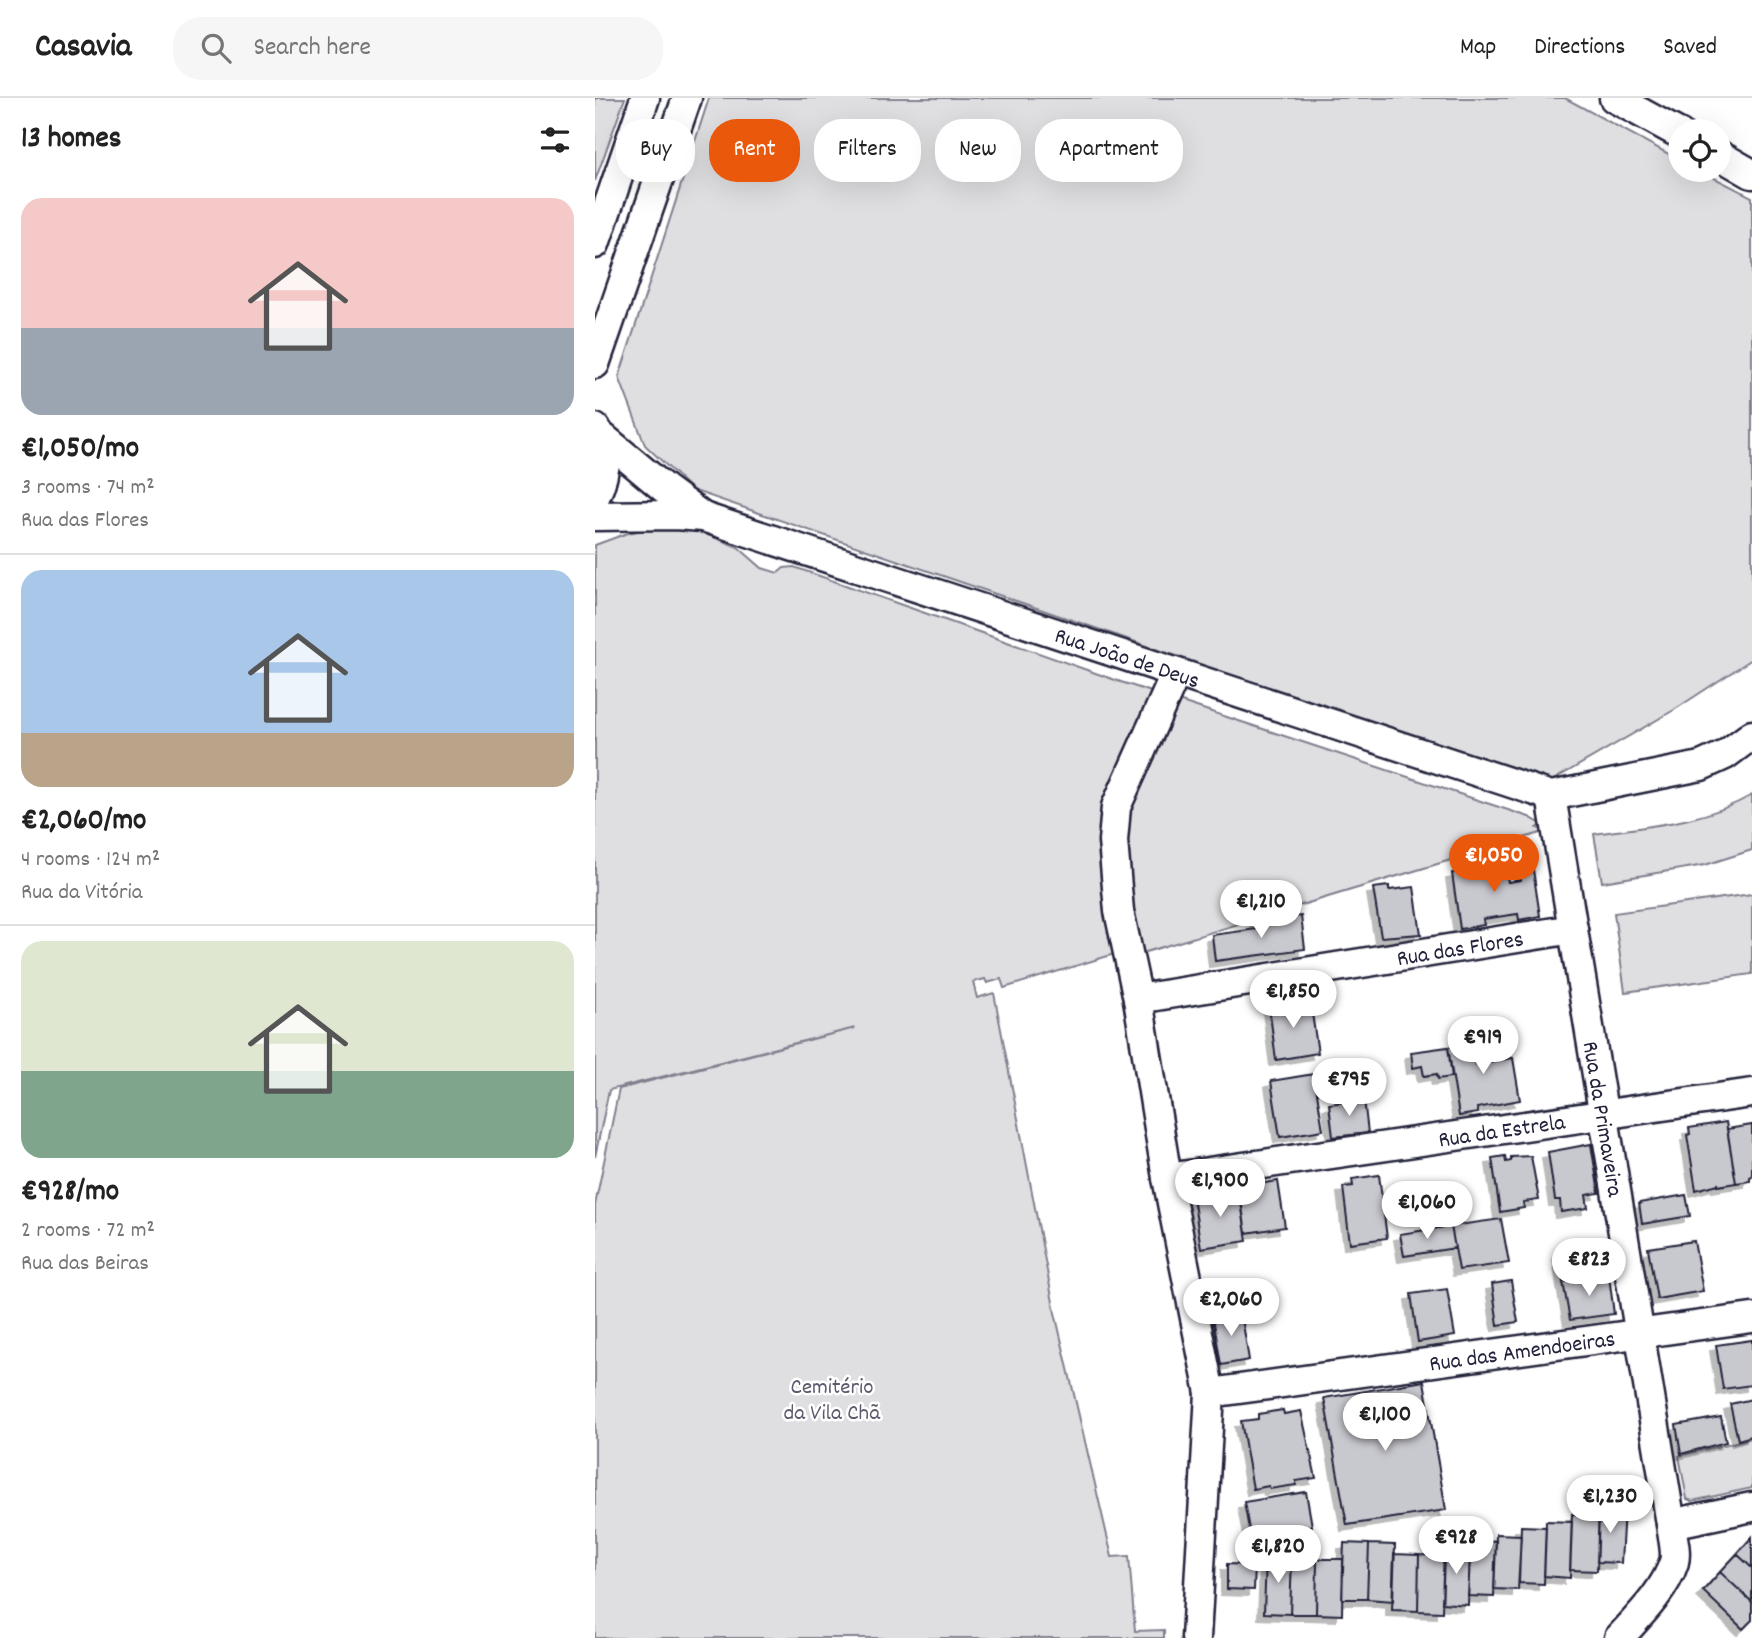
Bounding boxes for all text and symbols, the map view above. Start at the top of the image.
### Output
search box [173,17,663,80]
text: Casavia [35,25,131,72]
icon: search [197,29,235,67]
text: Search here [253,30,371,67]
text: Map [1460,31,1496,65]
text: Directions [1534,31,1625,65]
text: Saved [1663,31,1717,65]
text: 13 homes [21,119,121,162]
chip: Buy [616,119,695,182]
chip: Rent [709,119,800,182]
chip: Filters [814,119,921,182]
chip: New [935,119,1021,182]
chip: Apartment [1035,119,1183,182]
map controls [1668,119,1731,182]
button: locate [1668,119,1731,182]
icon: filters [536,121,574,159]
icon: home [235,243,361,369]
text: €1,050/mo [21,429,139,472]
text: 3 rooms · 74 m² [21,472,155,505]
text: Rua das Flores [21,505,149,538]
icon: home [235,615,361,741]
street label: Rua João de Deus [1050,621,1203,699]
text: €2,060/mo [21,801,146,844]
pin: €1,050 [1437,834,1551,894]
text: €1,050 [1465,840,1523,873]
text: 4 rooms · 124 m² [21,844,160,877]
text: Rua da Vitória [21,877,143,910]
pin: €1,210 [1204,880,1318,940]
text: €1,210 [1236,886,1286,919]
street label: Rua das Flores [1395,924,1526,977]
pin: €1,850 [1236,970,1350,1030]
text: €1,850 [1266,976,1320,1009]
icon: home [235,986,361,1112]
pin: €919 [1442,1016,1524,1076]
text: €919 [1464,1022,1502,1055]
street label: Rua da Primaveira [1572,1039,1630,1201]
pin: €795 [1308,1058,1390,1118]
text: €795 [1328,1064,1370,1097]
street label: Rua da Estrela [1436,1107,1569,1158]
pin: €1,900 [1163,1160,1277,1219]
text: €1,900 [1191,1165,1249,1198]
text: €928/mo [21,1172,119,1215]
pin: €1,060 [1370,1182,1484,1241]
text: €1,060 [1398,1187,1456,1220]
text: 2 rooms · 72 m² [21,1215,155,1248]
pin: €823 [1548,1238,1630,1298]
text: €823 [1568,1244,1610,1277]
text: Rua das Beiras [21,1248,149,1281]
pin: €2,060 [1174,1278,1288,1338]
text: €2,060 [1199,1284,1263,1317]
street label: Rua das Amendoeiras [1427,1324,1618,1382]
park label: Cemitério da Vila Chã [783,1372,881,1431]
pin: €1,100 [1328,1394,1442,1453]
text: €1,100 [1359,1399,1411,1432]
pin: €1,230 [1553,1476,1667,1535]
text: €1,230 [1582,1481,1638,1514]
pin: €928 [1415,1516,1497,1576]
text: €928 [1435,1522,1477,1555]
pin: €1,820 [1221,1526,1335,1585]
text: €1,820 [1251,1531,1305,1564]

